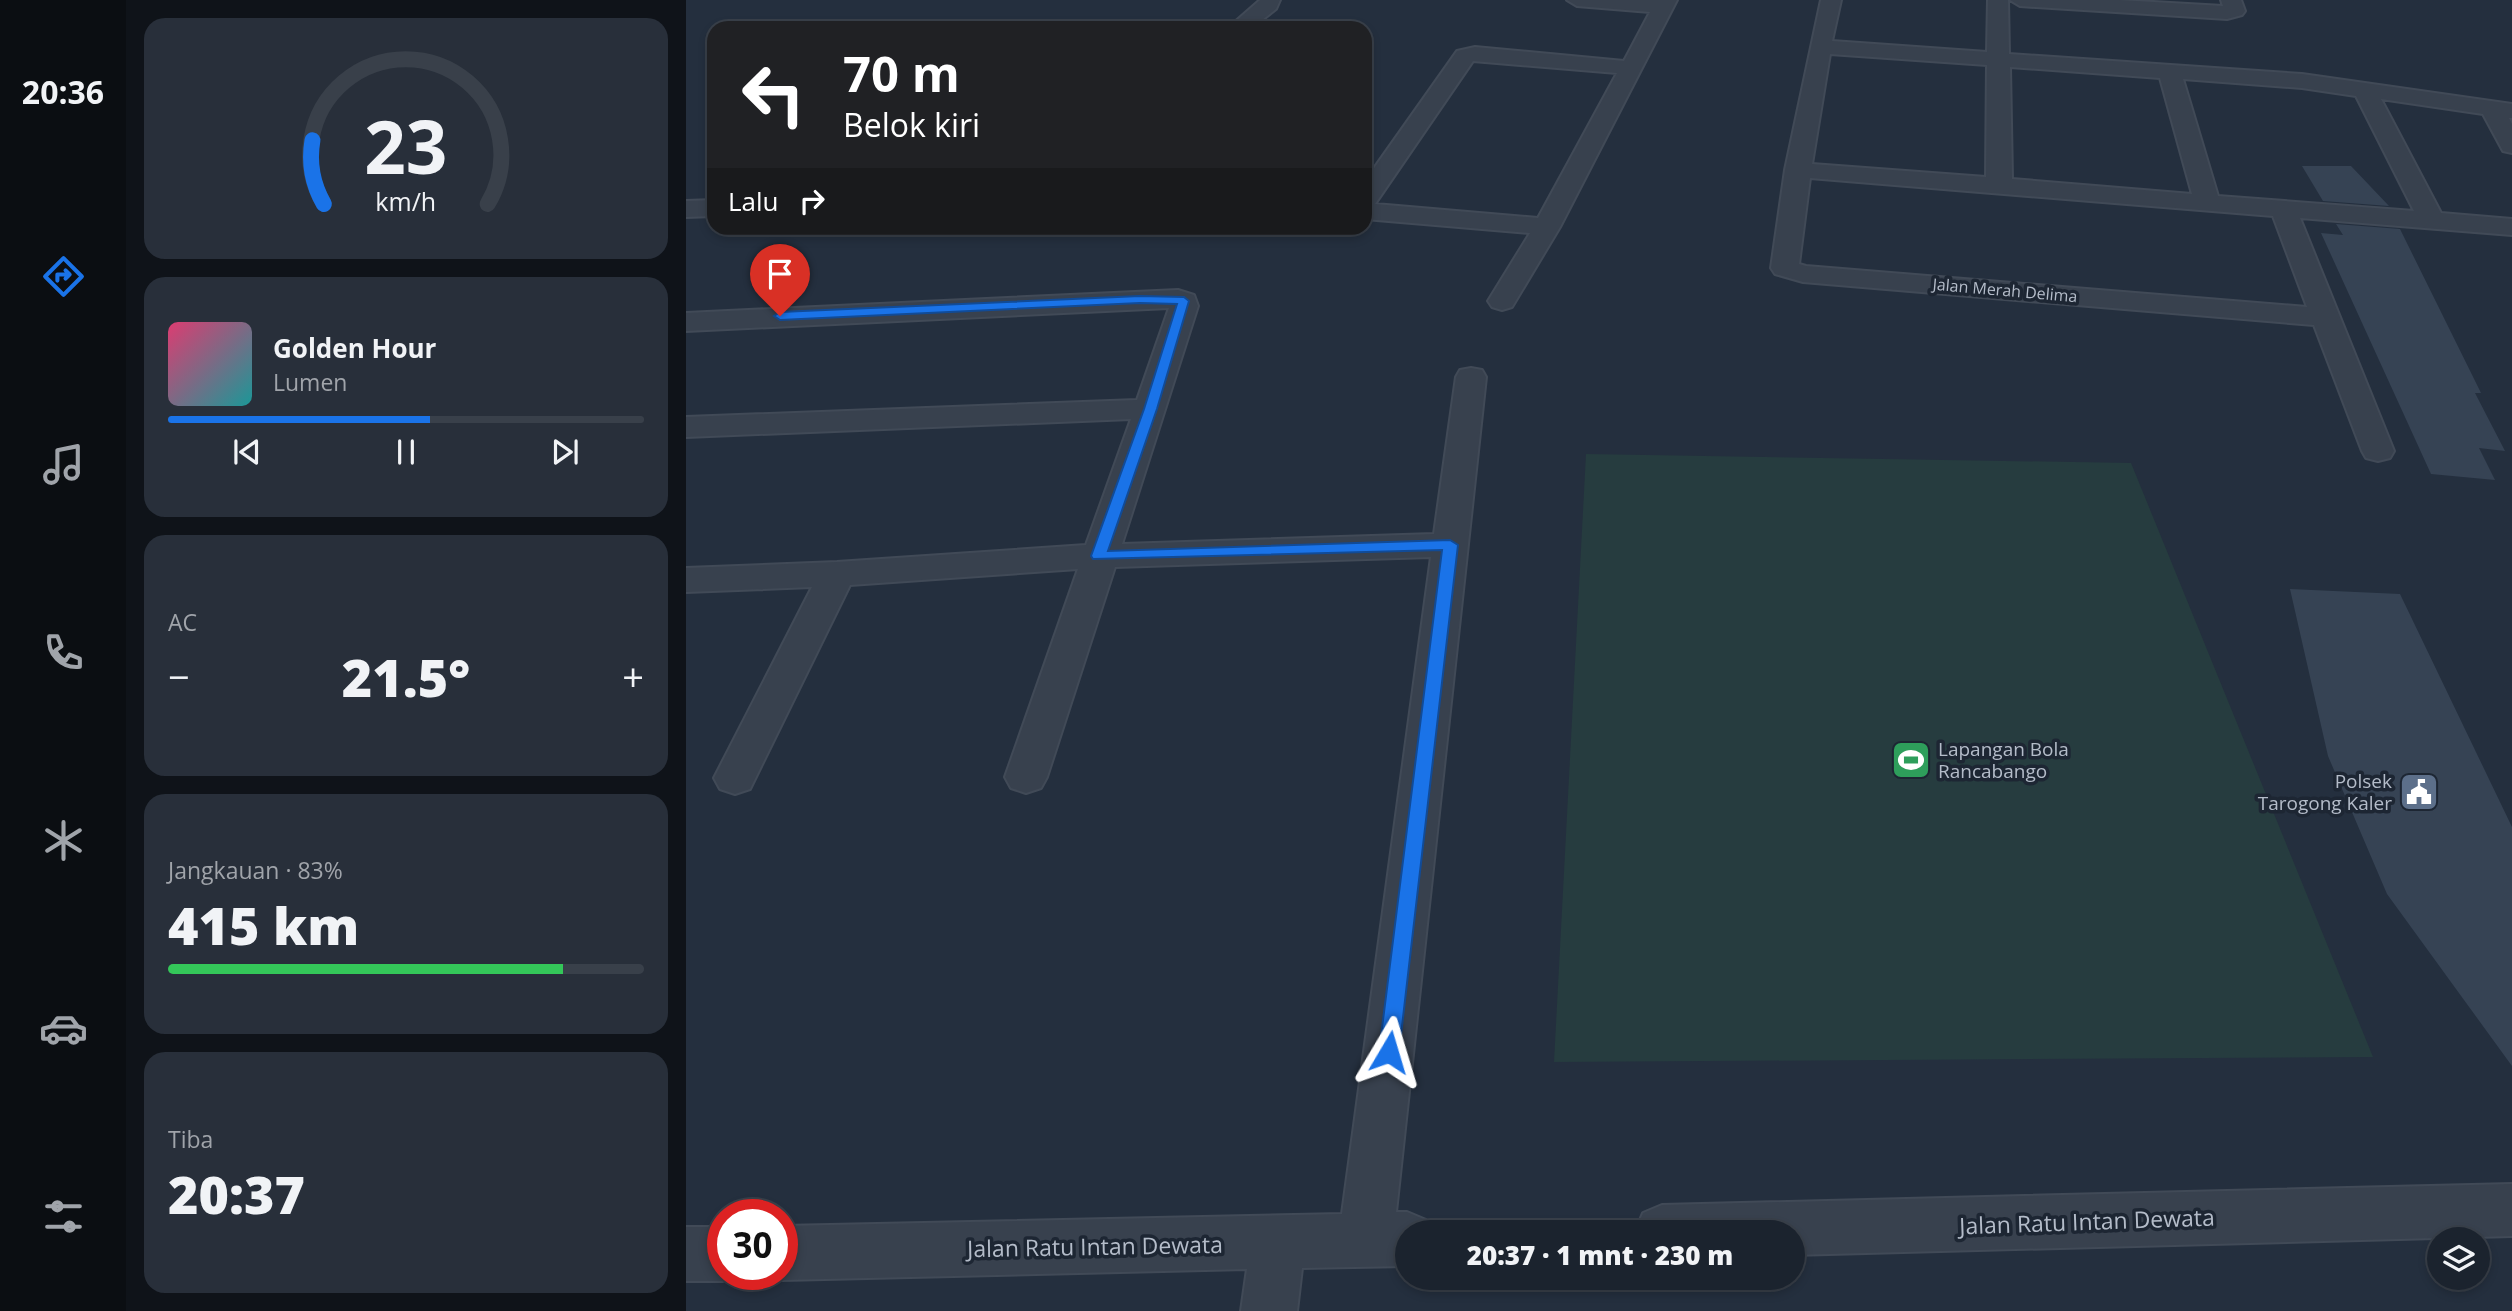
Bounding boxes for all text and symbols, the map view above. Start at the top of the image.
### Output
text: 70 m [843,40,960,106]
icon: left [728,49,819,140]
text: 20:36 [22,70,104,113]
text: 23 [364,97,448,196]
text: Belok kiri [843,103,980,146]
icon: right [793,182,831,220]
text: Lalu [728,183,779,219]
text: km/h [376,184,436,218]
pin [750,244,810,316]
icon: directions [39,252,88,301]
icon: arrive [761,255,799,293]
street label: Jalan Merah Delima [1930,273,2078,307]
text: Golden Hour [273,330,436,366]
text: Lumen [273,366,347,398]
icon: previous [228,433,266,471]
icon: pause [387,433,425,471]
icon: next [546,433,584,471]
icon: music [39,440,88,489]
text: AC [168,606,197,638]
icon: phone [39,628,88,677]
text: 21.5° [342,641,470,712]
text: − [168,650,190,702]
text: + [622,650,644,702]
place label: Lapangan Bola Rancabango [1938,736,2069,784]
sports icon: Lapangan Bola Rancabango [1890,739,1932,781]
place label: Polsek Tarogong Kaler [2258,768,2392,816]
public building icon: Polsek Tarogong Kaler [2398,771,2440,813]
icon: climate [39,816,88,865]
text: Jangkauan · 83% [168,854,343,886]
text: 415 km [168,889,359,960]
icon: car [39,1004,88,1053]
position arrow [1352,1015,1426,1089]
text: Tiba [168,1123,213,1155]
text: 20:37 [168,1158,305,1229]
icon: filters [39,1192,88,1241]
speed limit sign: 30 [707,1199,798,1290]
street label: Jalan Ratu Intan Dewata [1957,1201,2215,1242]
map controls [2427,1227,2490,1290]
button: layers [2427,1227,2490,1290]
street label: Jalan Ratu Intan Dewata [965,1228,1223,1264]
text: 20:37 · 1 mnt · 230 m [1467,1237,1733,1273]

